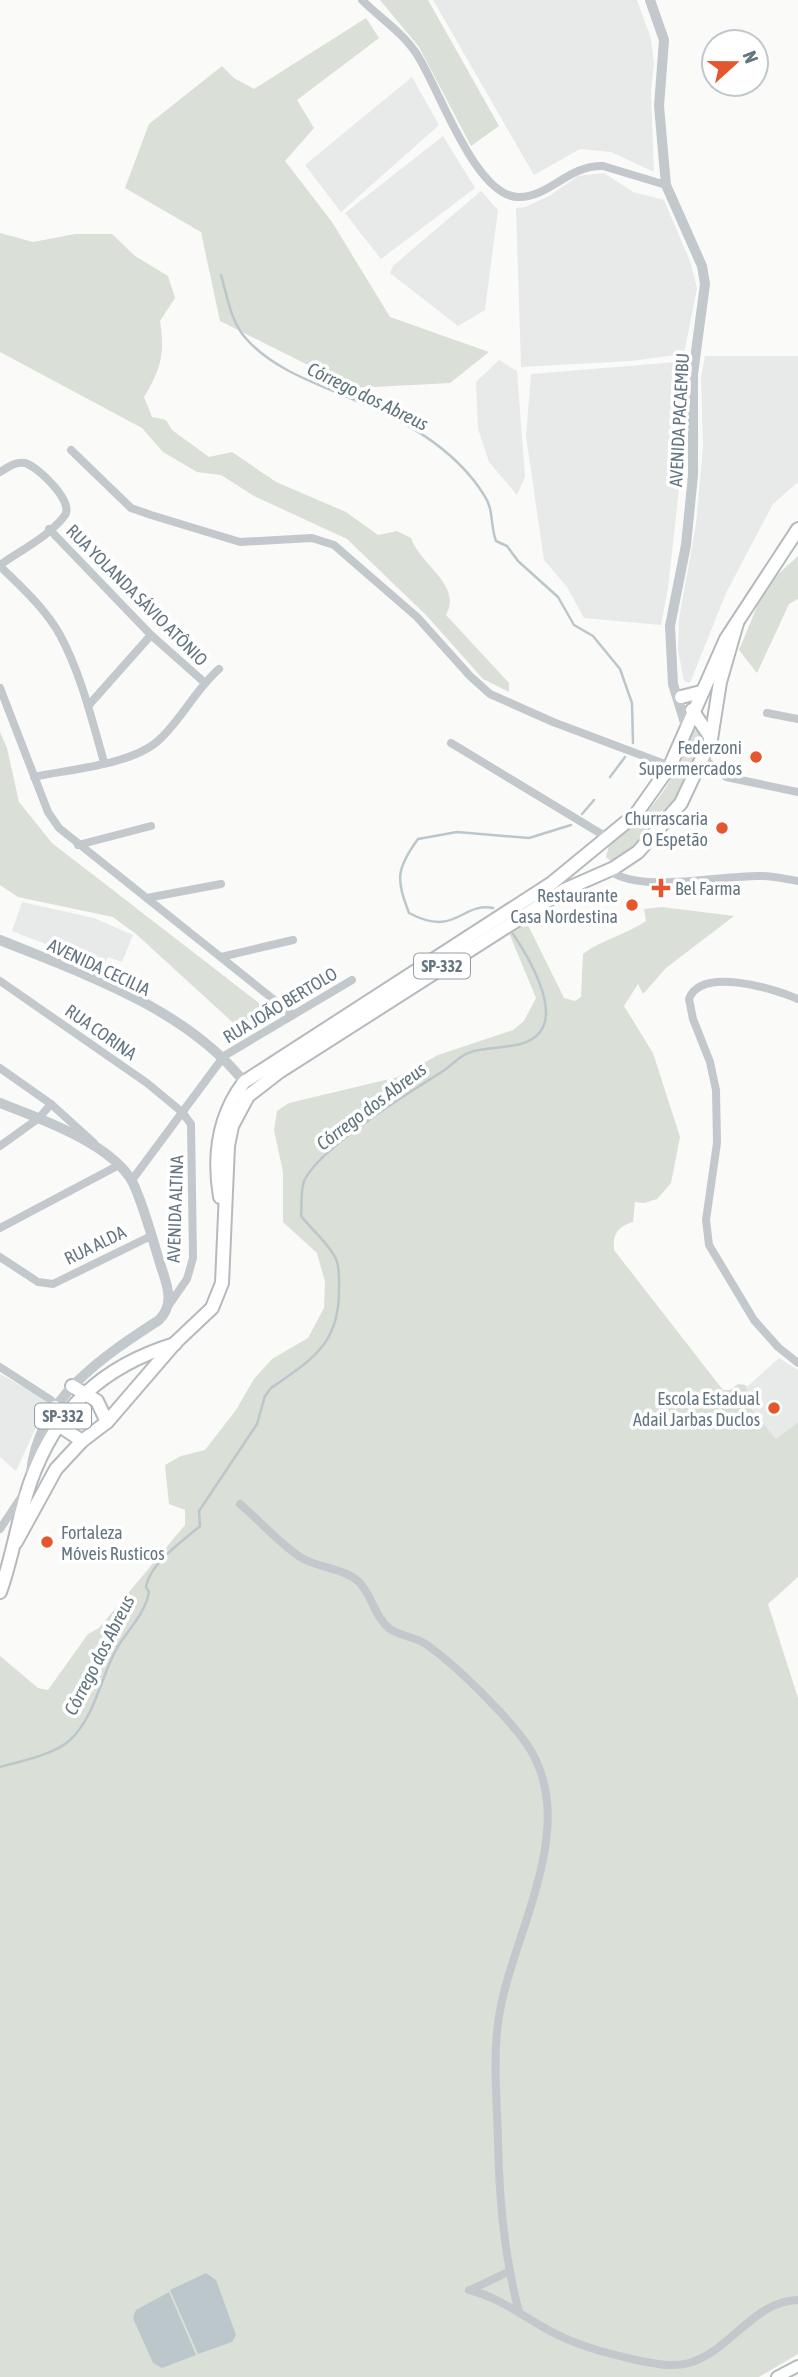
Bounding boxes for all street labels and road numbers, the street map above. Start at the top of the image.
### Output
street label: AVENIDA PACAEMBU [665,352,693,488]
street label: RUA YOLANDA SÁVIO ATÔNIO [62,520,212,670]
street label: AVENIDA CECILIA [45,934,154,1000]
road number: SP-332 [414,954,470,978]
street label: RUA JOÃO BERTOLO [219,963,341,1047]
street label: RUA CORINA [61,1000,141,1064]
street label: AVENIDA ALTINA [163,1155,187,1263]
street label: RUA ALDA [61,1221,129,1269]
road number: SP-332 [35,1404,91,1428]

